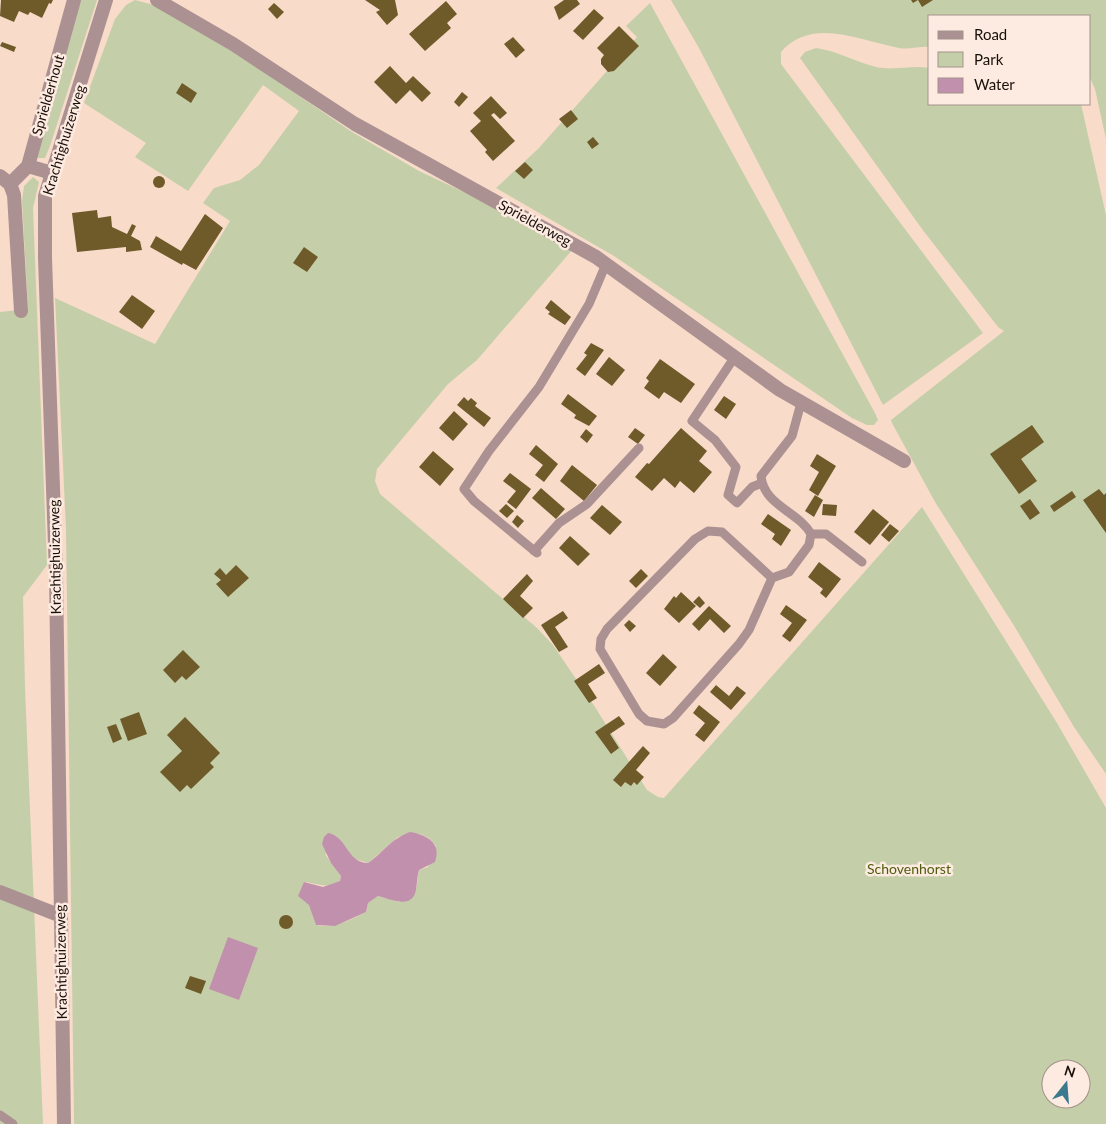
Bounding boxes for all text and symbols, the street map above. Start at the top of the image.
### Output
legend [928,15,1091,105]
text: Road [974,25,1007,43]
text: Park [974,50,1004,68]
street label: Sprielderhout [28,52,67,137]
text: Water [974,75,1015,93]
street label: Krachtighuizerweg [39,82,88,197]
street label: Sprielderweg [496,196,574,249]
street label: Krachtighuizerweg [45,499,64,615]
park label: Schovenhorst [867,860,951,877]
street label: Krachtighuizerweg [51,904,70,1020]
north arrow [1041,1059,1091,1109]
text: N [1062,1061,1078,1081]

